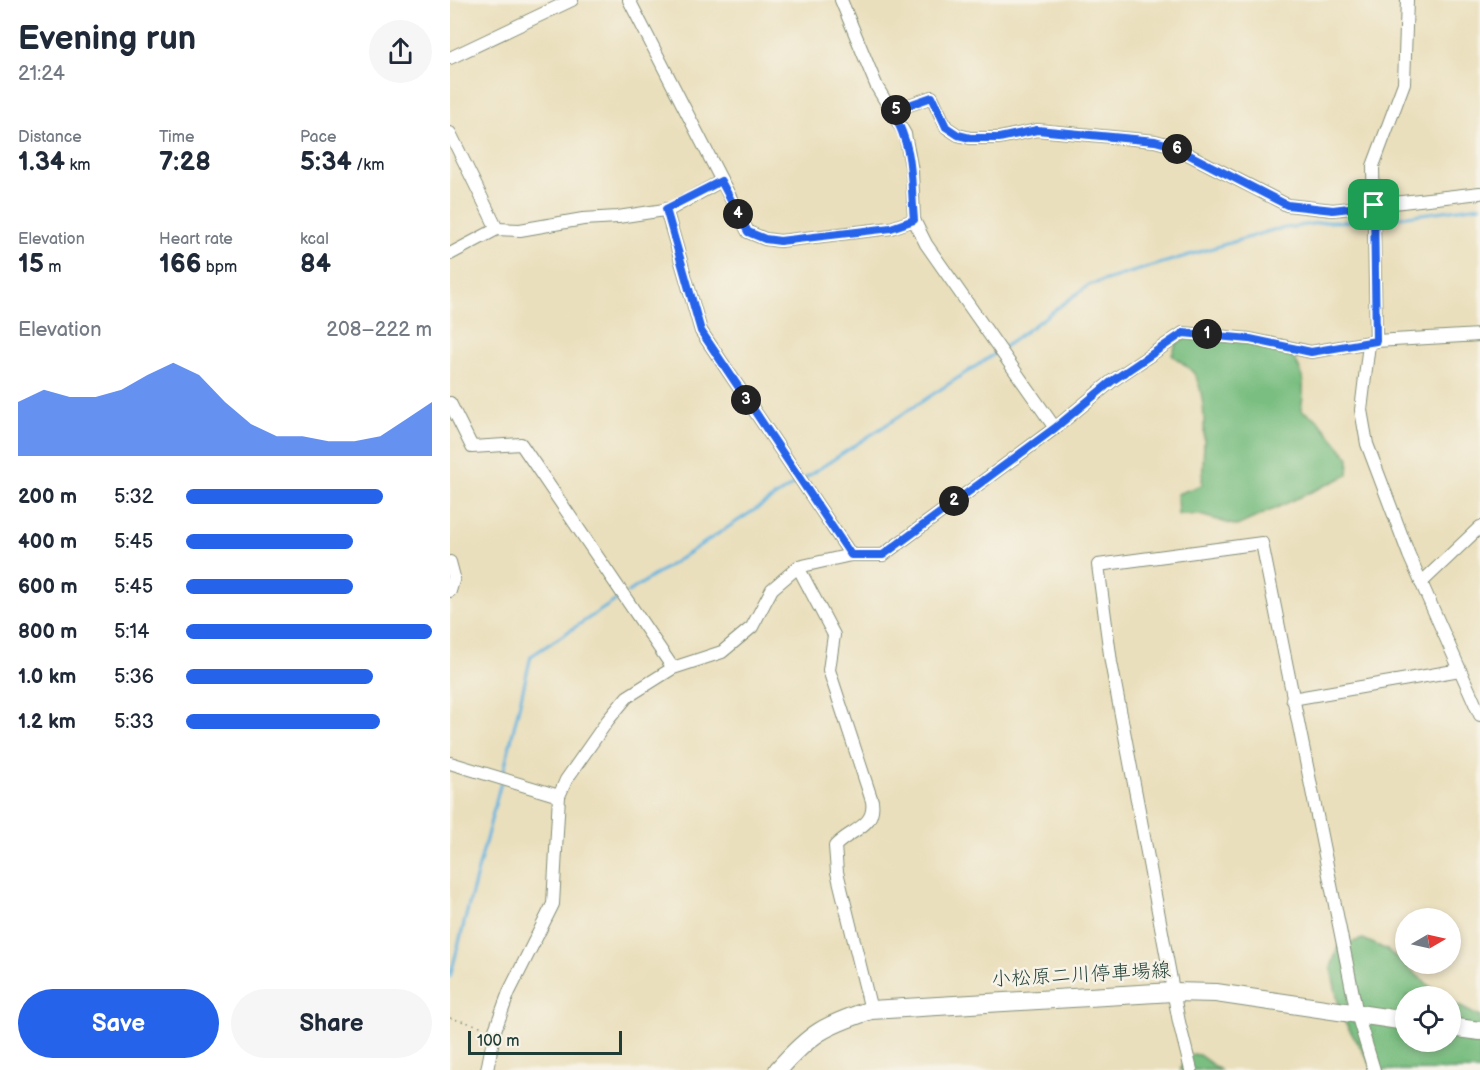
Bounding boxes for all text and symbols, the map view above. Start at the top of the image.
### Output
text: Evening run [18,19,196,59]
button: share [369,20,432,83]
text: 21:24 [18,62,65,86]
pin: 5 [881,95,911,125]
text: 5 [891,100,901,119]
text: Distance [18,128,82,147]
text: Time [159,128,194,147]
text: Pace [300,128,336,147]
pin: 6 [1162,134,1192,164]
text: 6 [1172,139,1182,158]
text: 1.34 [18,147,65,178]
text: 7:28 [159,147,211,178]
text: 5:34 [300,147,352,178]
text: km [65,156,91,175]
text: /km [352,156,384,175]
pin [1348,179,1399,230]
icon: arrive [1357,188,1390,221]
pin: 4 [723,199,753,229]
text: 4 [733,204,743,223]
text: Elevation [18,230,85,249]
text: Heart rate [159,230,233,249]
text: kcal [300,230,329,249]
text: 15 [18,249,44,280]
text: 166 [159,249,201,280]
text: 84 [300,249,331,280]
text: m [44,258,62,277]
text: bpm [201,258,237,277]
text: Elevation [18,318,101,342]
text: 208–222 m [326,318,432,342]
pin: 1 [1192,319,1222,349]
text: 1 [1204,324,1210,343]
pin: 3 [731,385,761,415]
text: 3 [741,390,751,409]
text: 200 m [18,485,77,509]
text: 5:32 [114,485,154,509]
pin: 2 [939,486,969,516]
text: 2 [949,491,959,510]
text: 400 m [18,530,77,554]
text: 5:45 [114,530,153,554]
text: 600 m [18,575,78,599]
text: 5:45 [114,575,153,599]
text: 800 m [18,620,77,644]
text: 5:14 [114,620,149,644]
text: 1.0 km [18,665,76,689]
text: 5:36 [114,665,154,689]
text: 1.2 km [18,710,76,734]
text: 5:33 [114,710,154,734]
north arrow [1395,908,1461,974]
map controls [1395,908,1461,1052]
street label: 小松原二川停車場線 [990,958,1172,992]
button: locate [1395,986,1461,1052]
button: Save [18,989,219,1058]
button: Share [231,989,432,1058]
scale bar [468,1028,622,1056]
text: 100 m [477,1032,520,1051]

